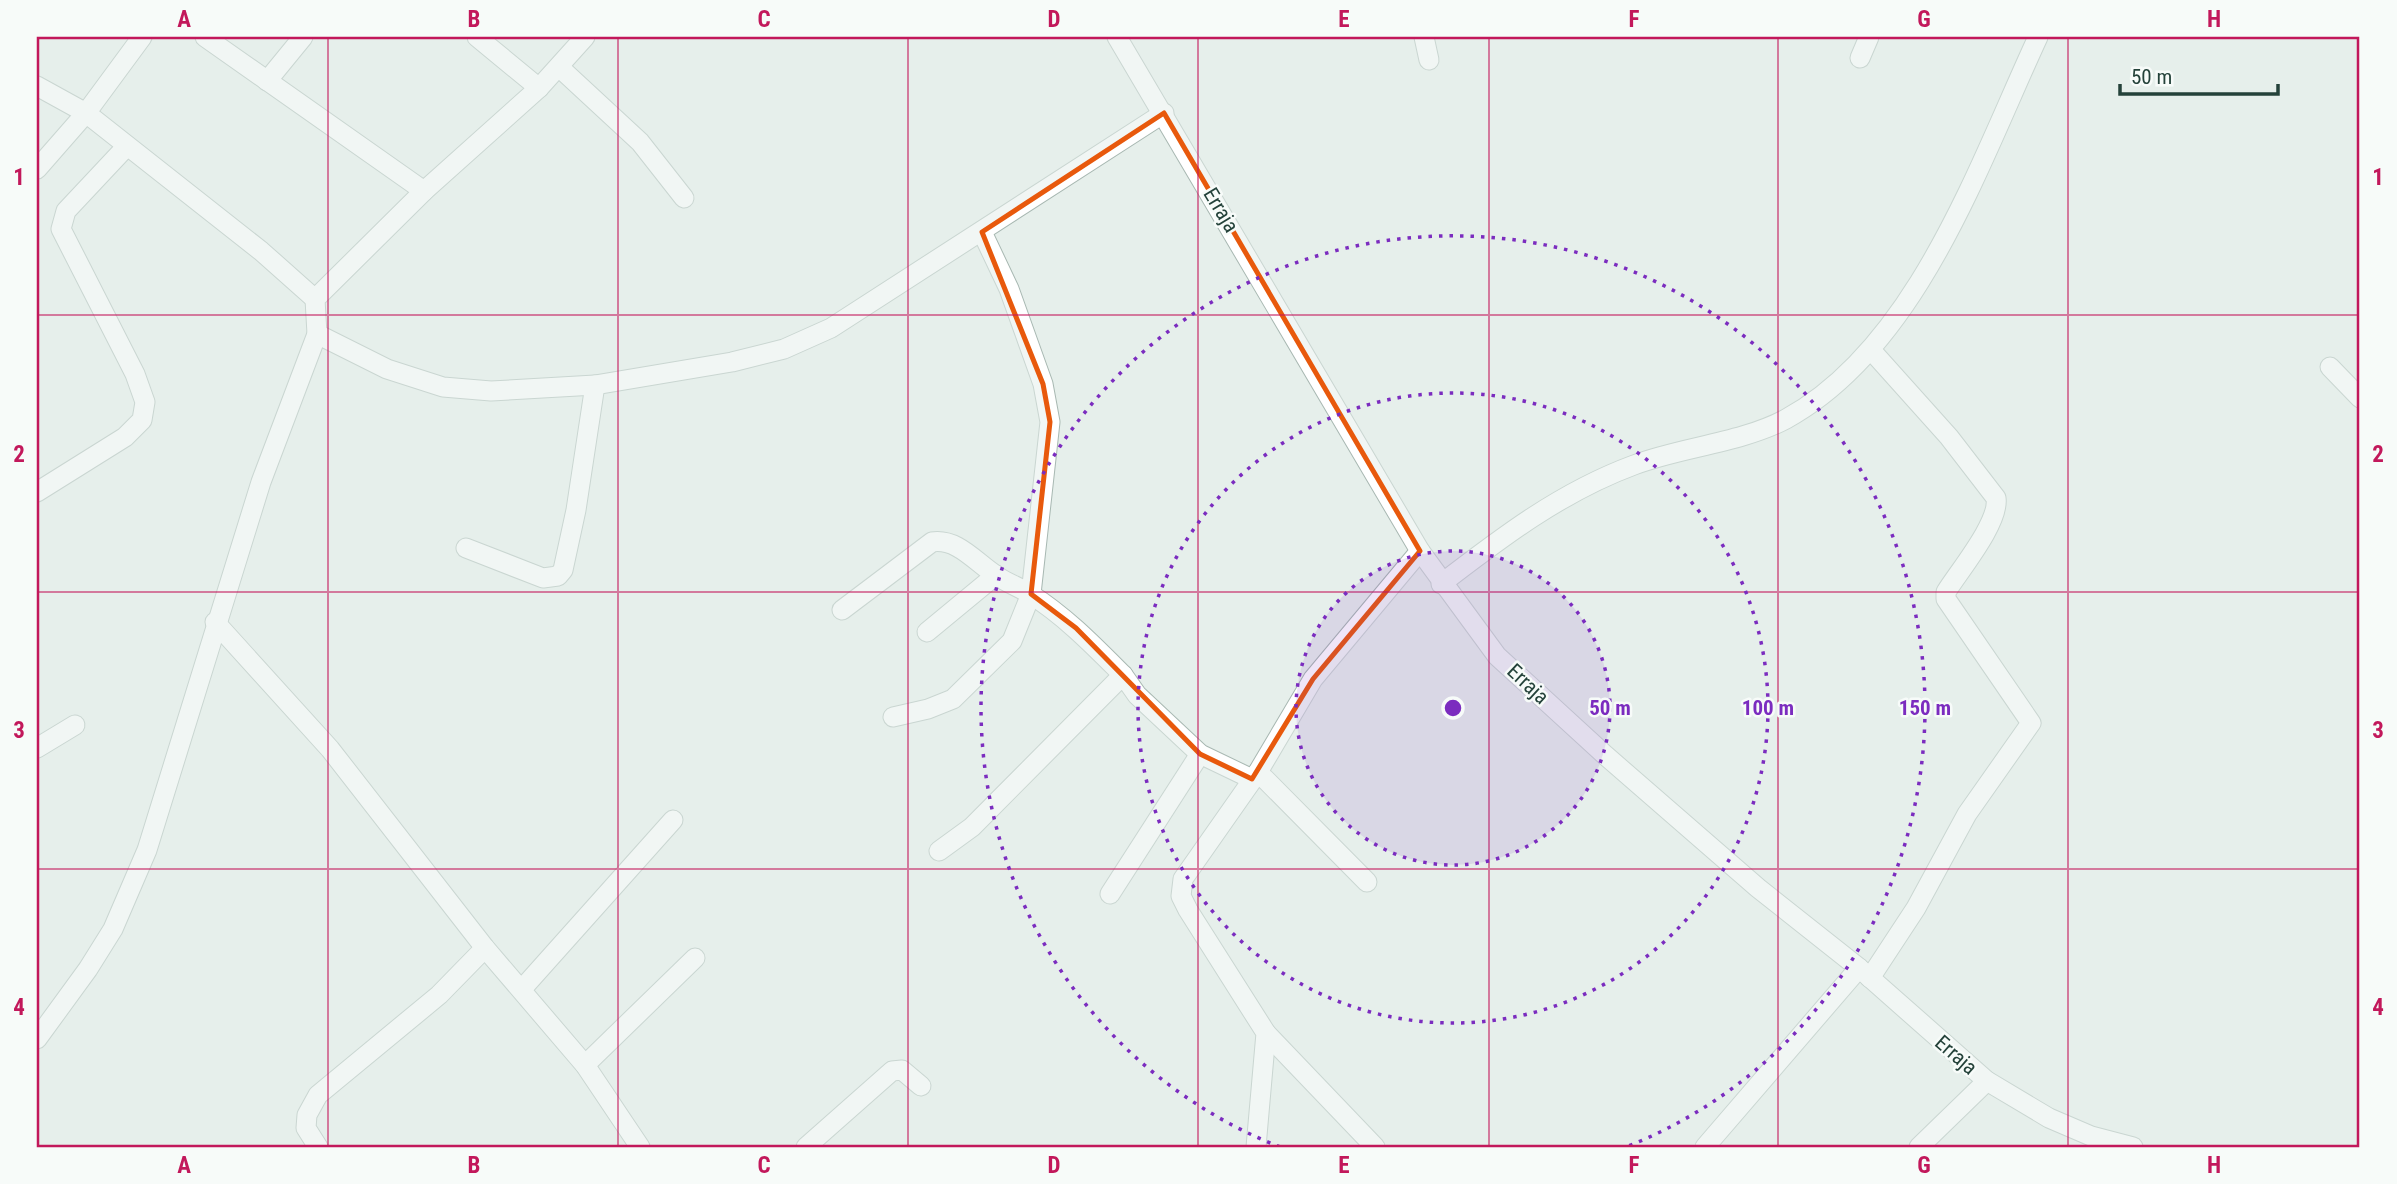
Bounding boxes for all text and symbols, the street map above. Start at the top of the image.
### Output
text: A [177,6,191,33]
text: B [468,6,480,33]
text: C [757,6,771,33]
text: D [1048,6,1061,33]
text: E [1338,6,1350,33]
text: F [1629,6,1640,33]
text: G [1917,6,1931,33]
text: H [2207,6,2221,33]
scale bar [2120,52,2278,96]
text: 50 m [2131,65,2172,89]
text: 1 [13,164,25,191]
text: 1 [2372,164,2384,191]
street label: Erraja [1198,183,1244,237]
text: 2 [13,441,25,468]
text: 2 [2372,441,2384,468]
street label: Erraja [1502,659,1554,709]
centre of rings [1441,696,1465,720]
text: 50 m [1589,696,1631,720]
text: 100 m [1742,696,1794,720]
text: 150 m [1899,696,1951,720]
text: 3 [13,717,25,744]
text: 3 [2372,717,2384,744]
text: 4 [13,994,25,1021]
text: 4 [2372,994,2384,1021]
street label: Erraja [1930,1030,1982,1080]
text: A [177,1152,191,1179]
text: B [468,1152,480,1179]
text: C [757,1152,771,1179]
text: D [1048,1152,1061,1179]
text: E [1338,1152,1350,1179]
text: F [1629,1152,1640,1179]
text: G [1917,1152,1931,1179]
text: H [2207,1152,2221,1179]

